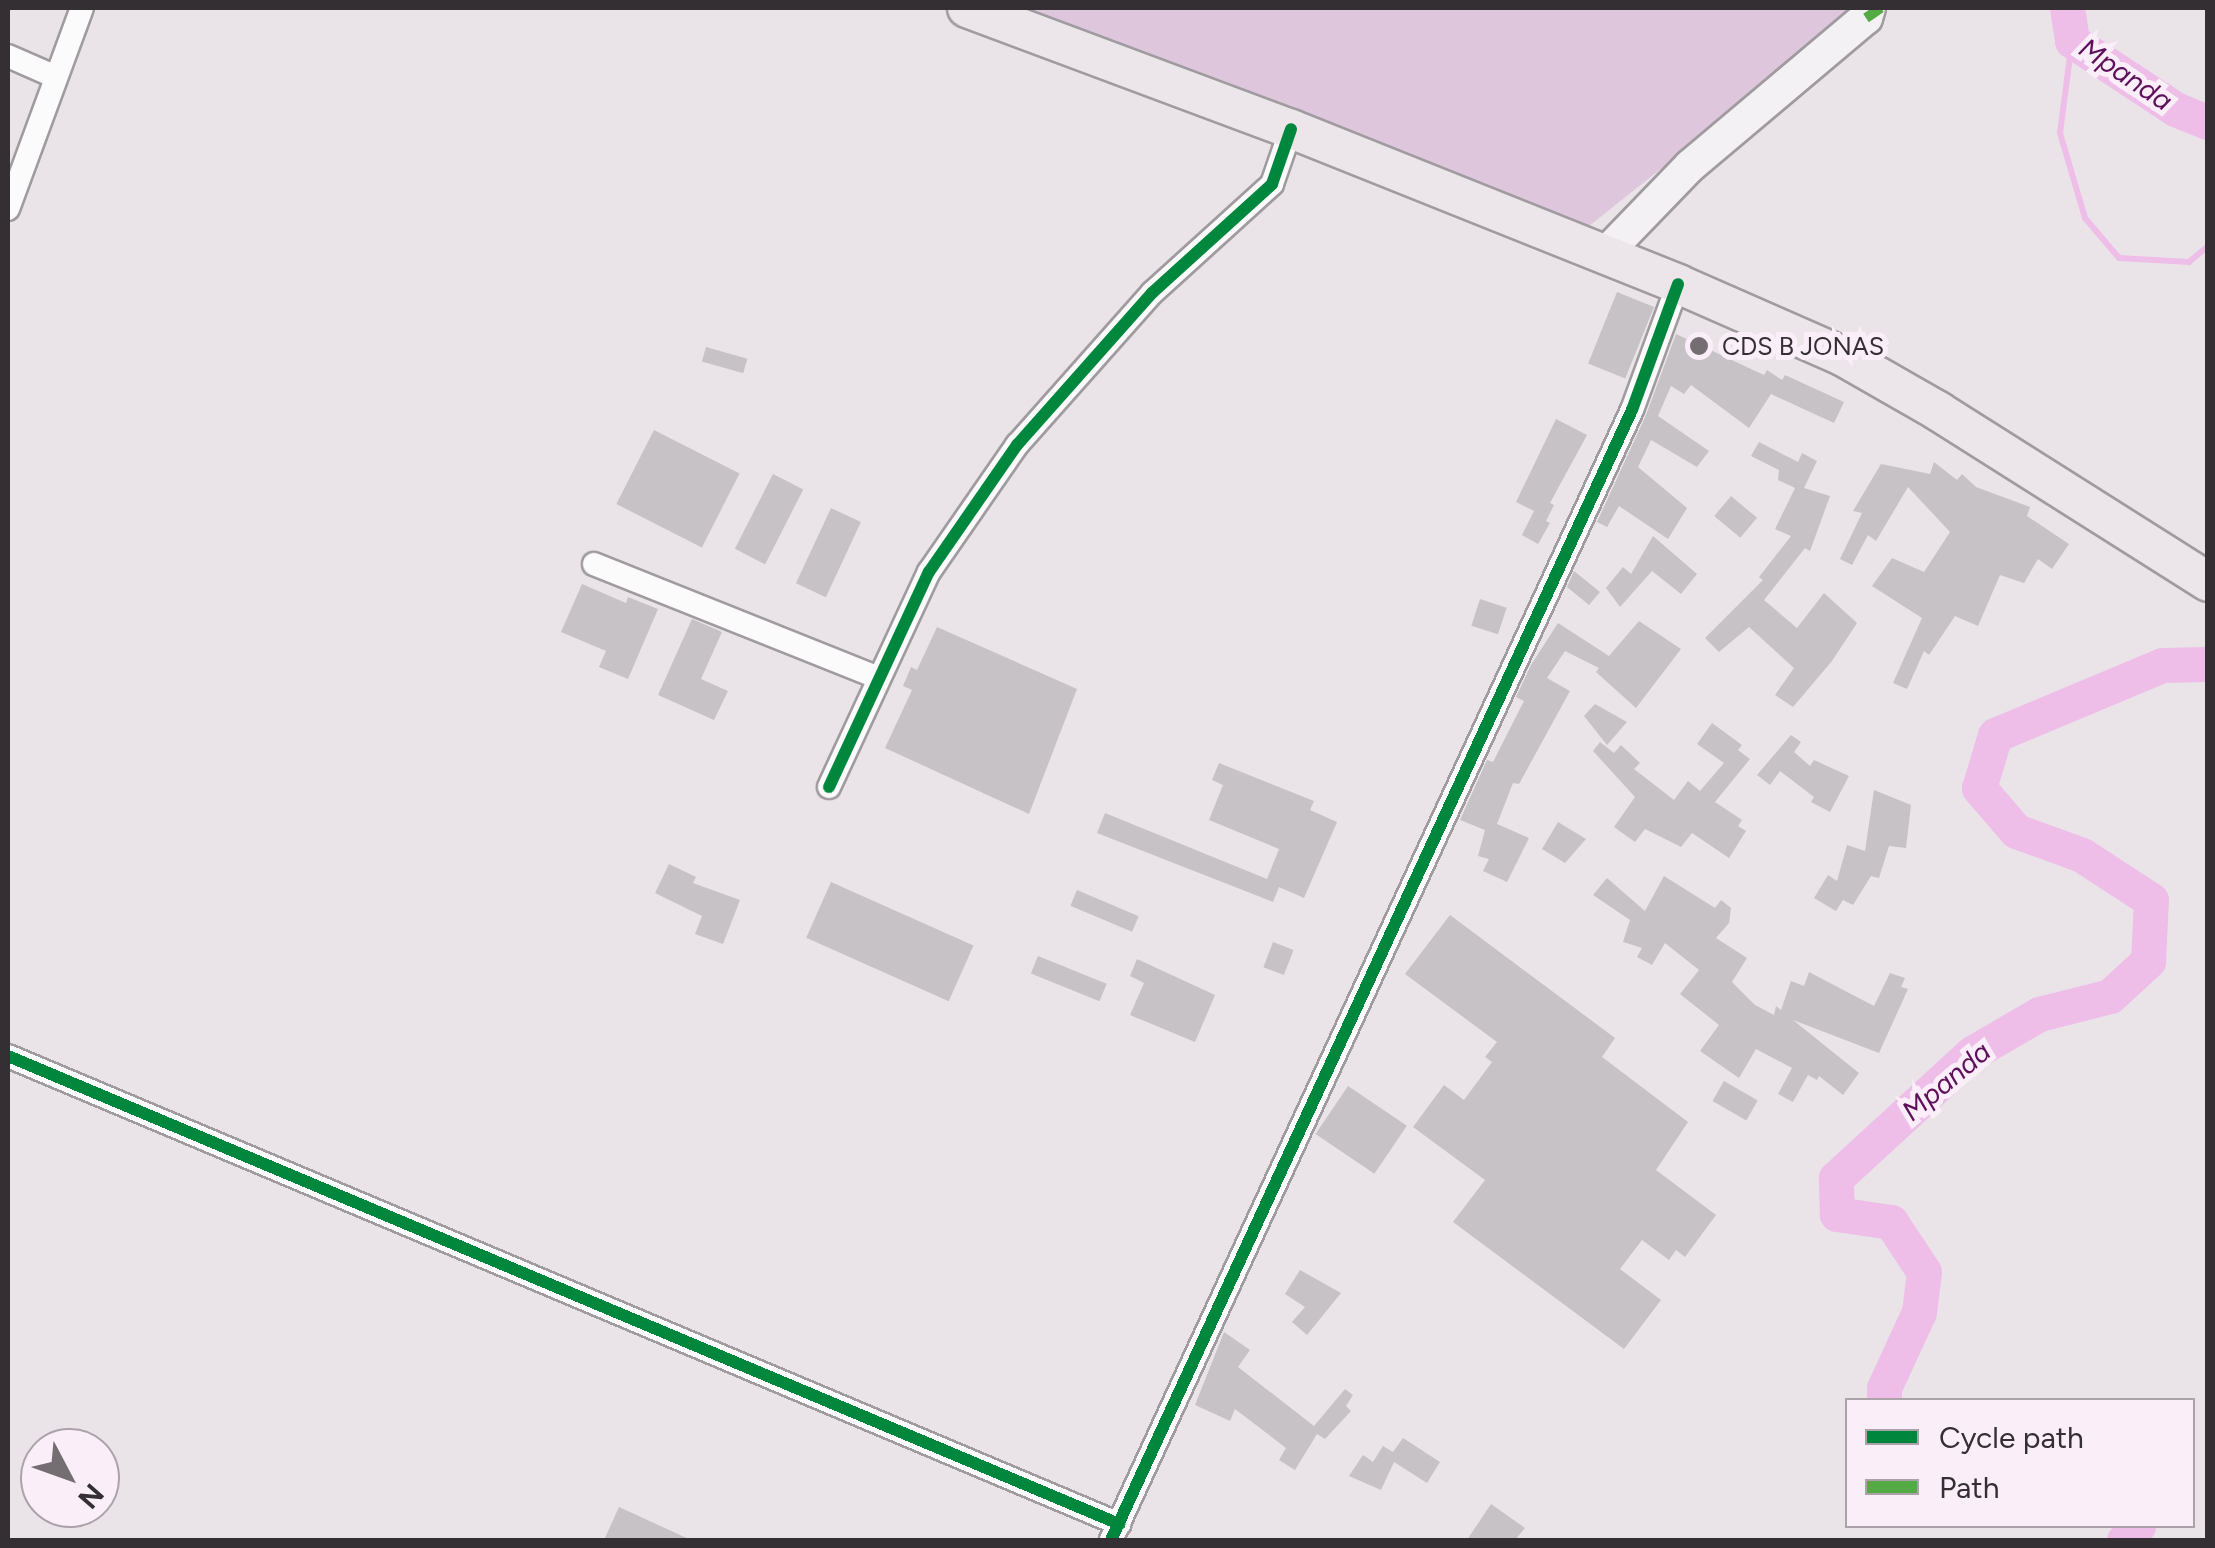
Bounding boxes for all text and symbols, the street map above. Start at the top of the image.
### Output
water label: Mpanda [2073,31,2179,117]
place label: CDS B JONAS [1722,331,1884,361]
marker: CDS B JONAS [1686,333,1712,359]
water label: Mpanda [1895,1034,1997,1128]
legend [1845,1398,2195,1528]
text: Cycle path [1939,1419,2084,1456]
north arrow [20,1428,120,1528]
text: Path [1939,1469,1999,1506]
text: N [71,1477,111,1516]

